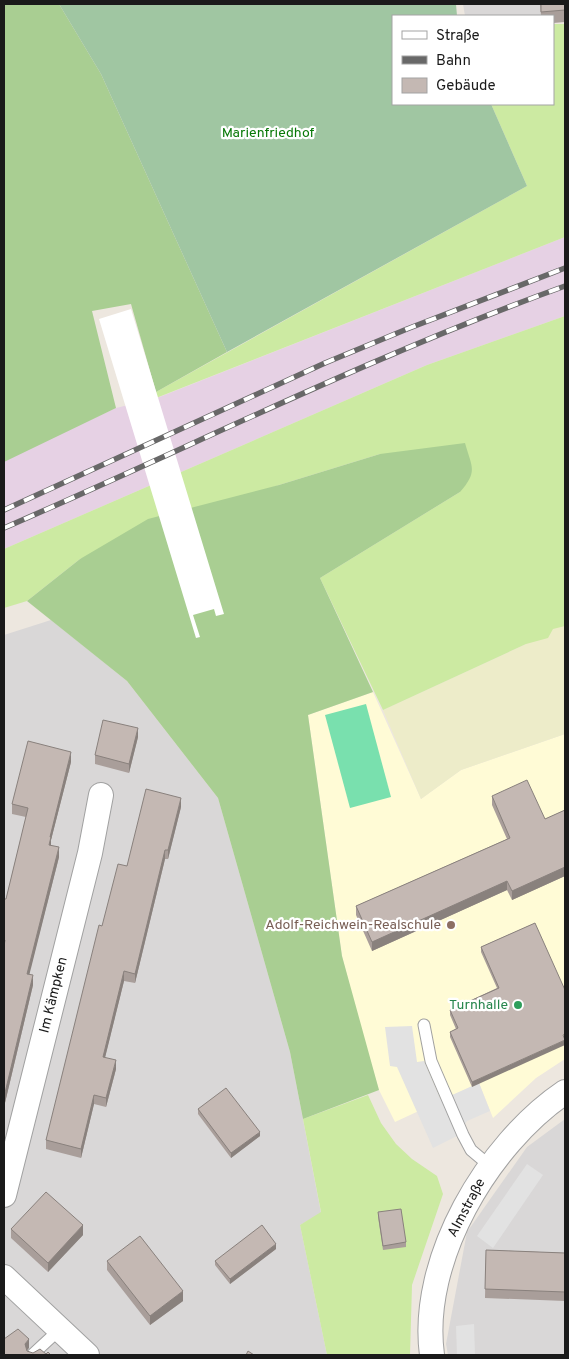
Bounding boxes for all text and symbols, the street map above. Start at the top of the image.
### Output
legend [392,15,554,105]
text: Straße [436,27,480,46]
text: Bahn [436,52,471,71]
text: Gebäude [436,77,496,96]
park label: Marienfriedhof [222,125,315,142]
place label: Adolf-Reichwein-Realschule [265,917,441,934]
marker: Adolf-Reichwein-Realschule [445,919,457,931]
street label: Im Kämpken [36,955,72,1035]
place label: Turnhalle [449,997,508,1014]
marker: Turnhalle [512,999,524,1011]
street label: Almstraße [444,1176,490,1240]

